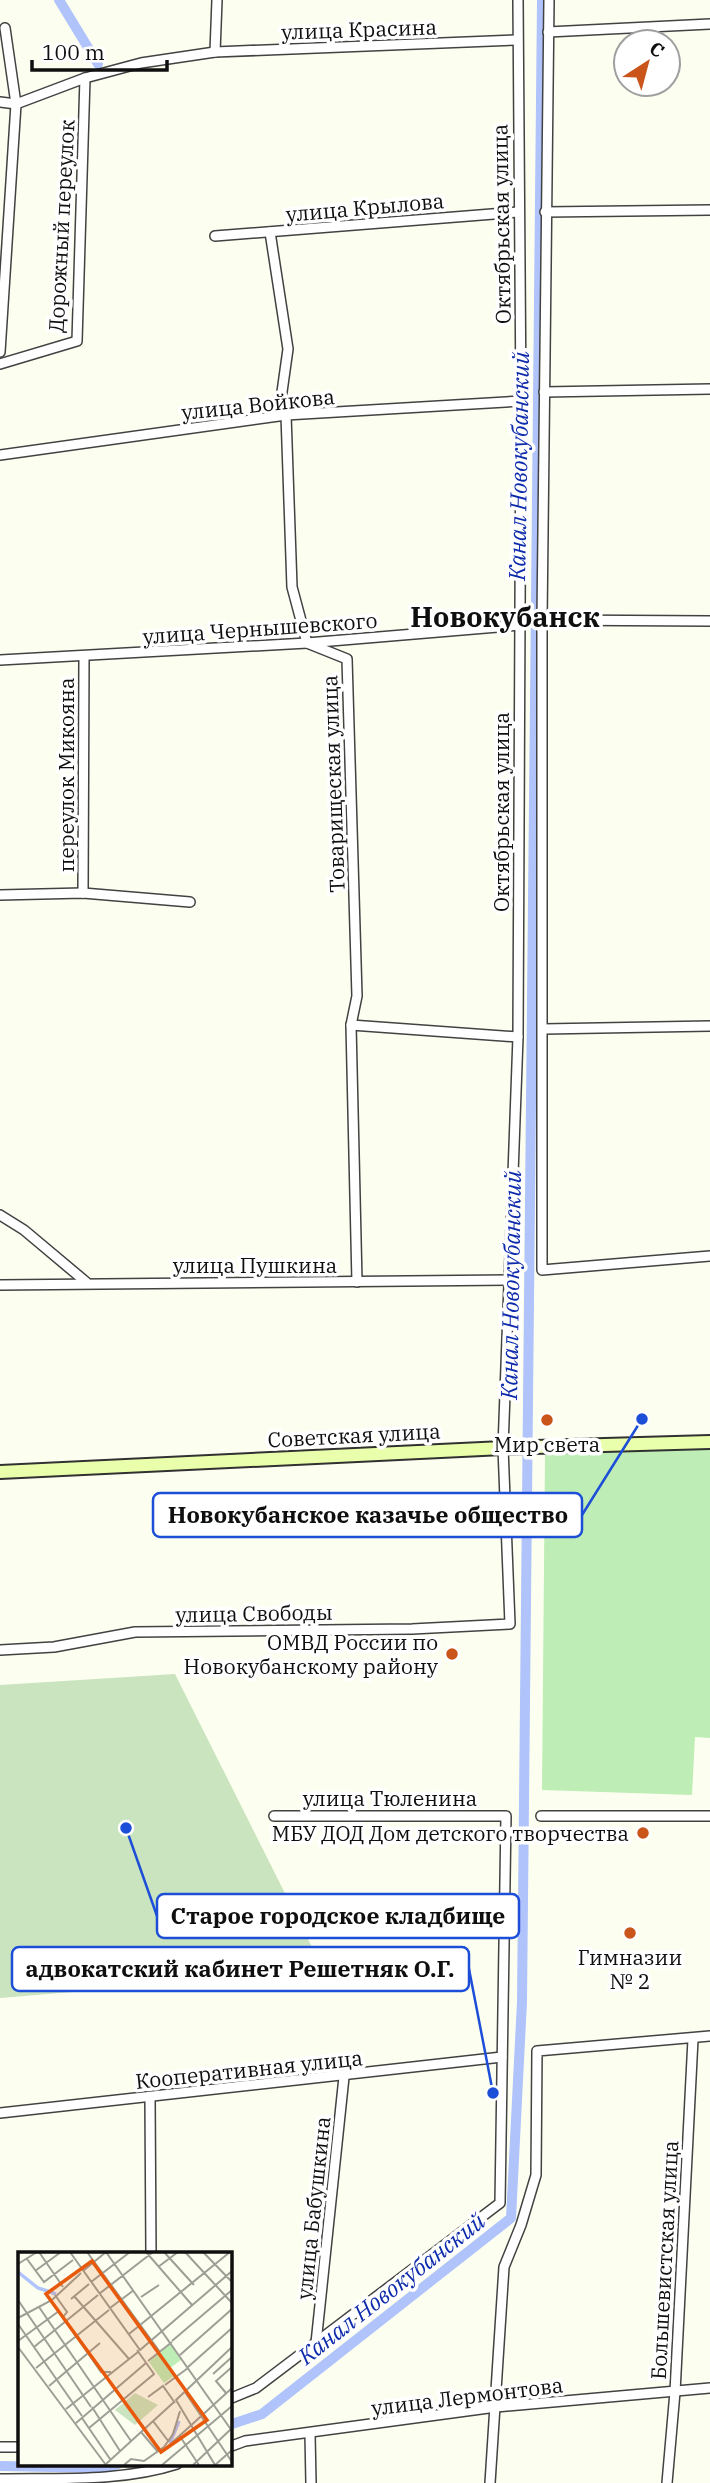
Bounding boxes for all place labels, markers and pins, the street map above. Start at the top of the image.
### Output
marker: Мир света [539,1412,555,1428]
place label: Мир света [494,1430,600,1458]
callout: Новокубанское казачье общество [153,1493,582,1537]
place label: ОМВД России по Новокубанскому району [184,1628,439,1680]
marker: ОМВД России по Новокубанскому району [444,1646,460,1662]
place label: МБУ ДОД Дом детского творчества [272,1819,629,1847]
marker: МБУ ДОД Дом детского творчества [635,1825,651,1841]
callout: Старое городское кладбище [157,1894,519,1938]
marker: Гимназии № 2 [622,1925,638,1941]
place label: Гимназии № 2 [578,1943,682,1995]
callout: адвокатский кабинет Решетняк О.Г. [12,1947,469,1991]

